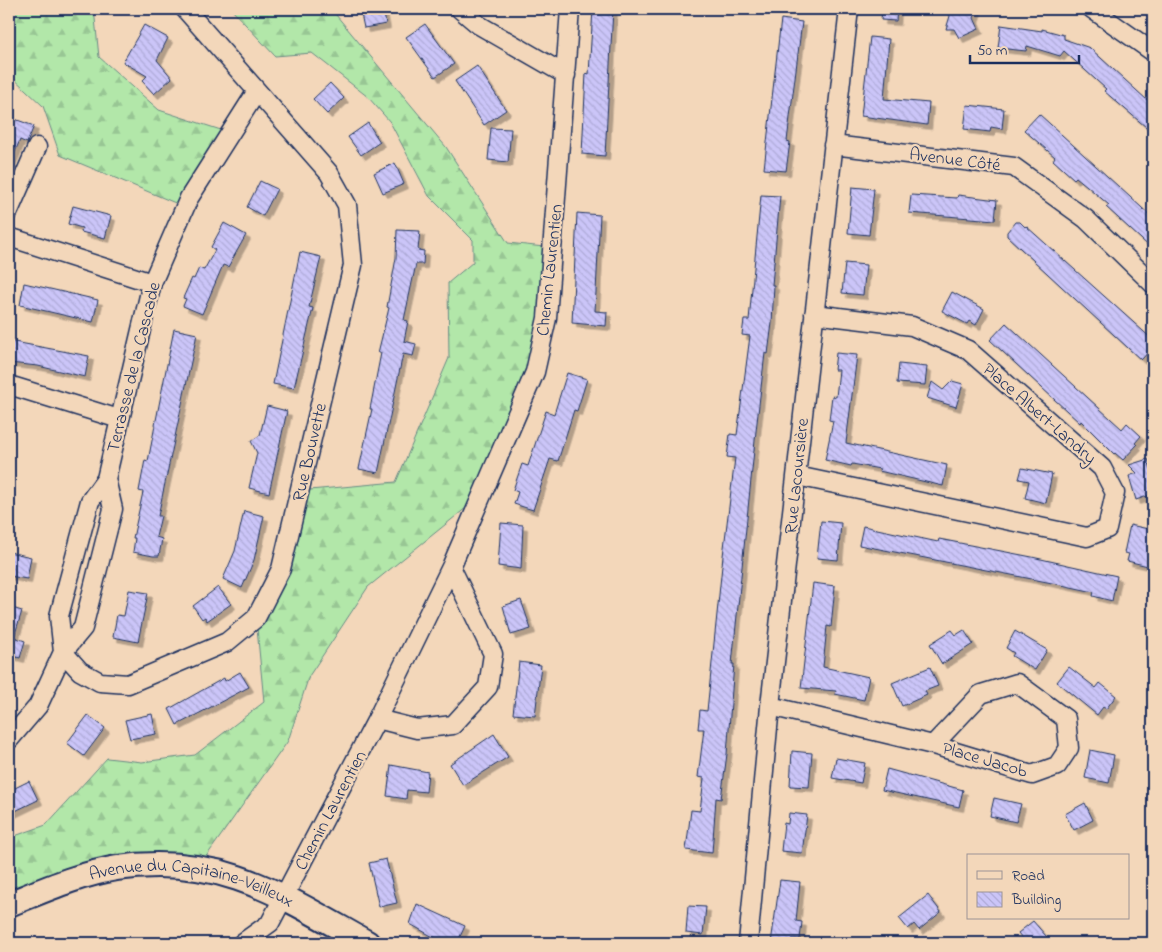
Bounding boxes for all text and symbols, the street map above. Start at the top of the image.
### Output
scale bar [970,32,1078,64]
text: 50 m [977,40,1008,62]
street label: Avenue Côté [908,142,1003,180]
street label: Chemin Laurentien [531,203,571,337]
street label: Terrasse de la Cascade [101,279,169,455]
street label: Place Albert-Landry [976,358,1101,471]
street label: Rue Bouvette [287,400,335,504]
street label: Rue Lacoursière [779,416,817,535]
street label: Place Jacob [939,736,1031,786]
street label: Chemin Laurentien [289,746,374,876]
street label: Avenue du Capitaine-Veilleux [86,854,298,915]
legend [967,854,1130,920]
text: Road [1012,865,1045,887]
text: Building [1011,889,1061,912]

